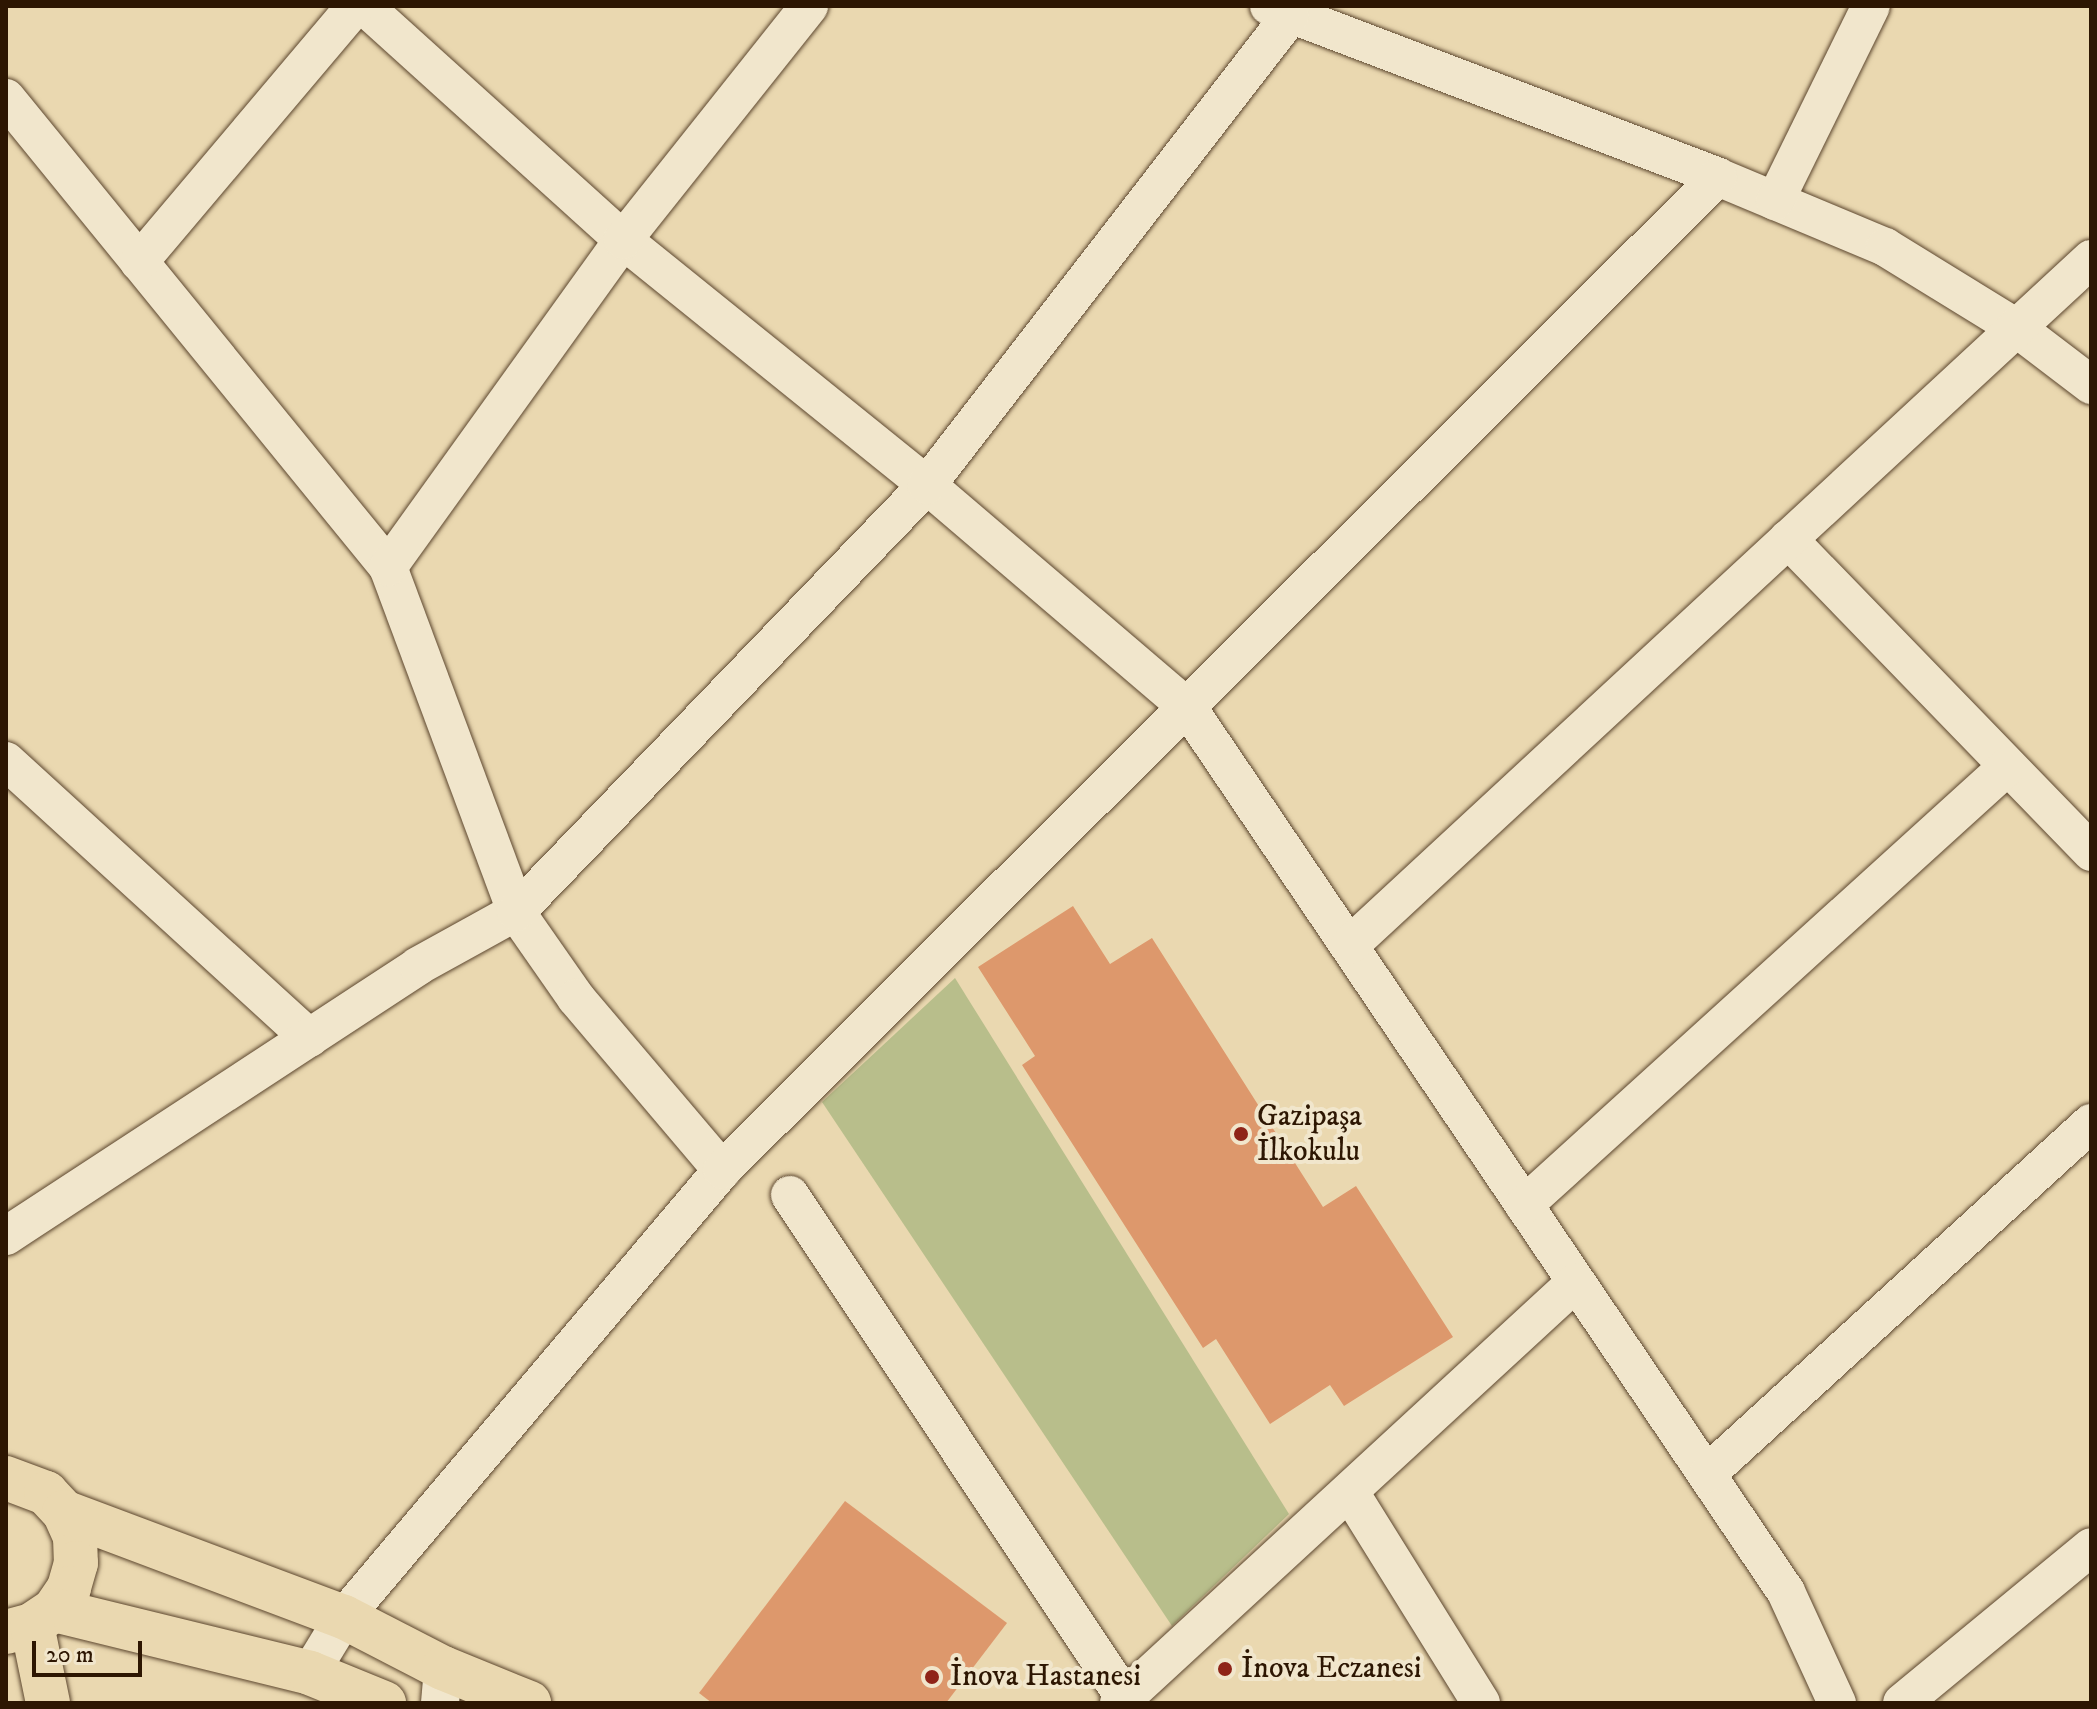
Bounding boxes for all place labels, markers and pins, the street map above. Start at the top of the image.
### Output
place label: Gazipaşa İlkokulu [1257,1099,1362,1170]
marker: Gazipaşa İlkokulu [1232,1125,1250,1143]
place label: İnova Eczanesi [1241,1651,1422,1687]
place label: İnova Hastanesi [950,1659,1141,1695]
marker: İnova Eczanesi [1216,1660,1234,1678]
marker: İnova Hastanesi [921,1666,943,1688]

